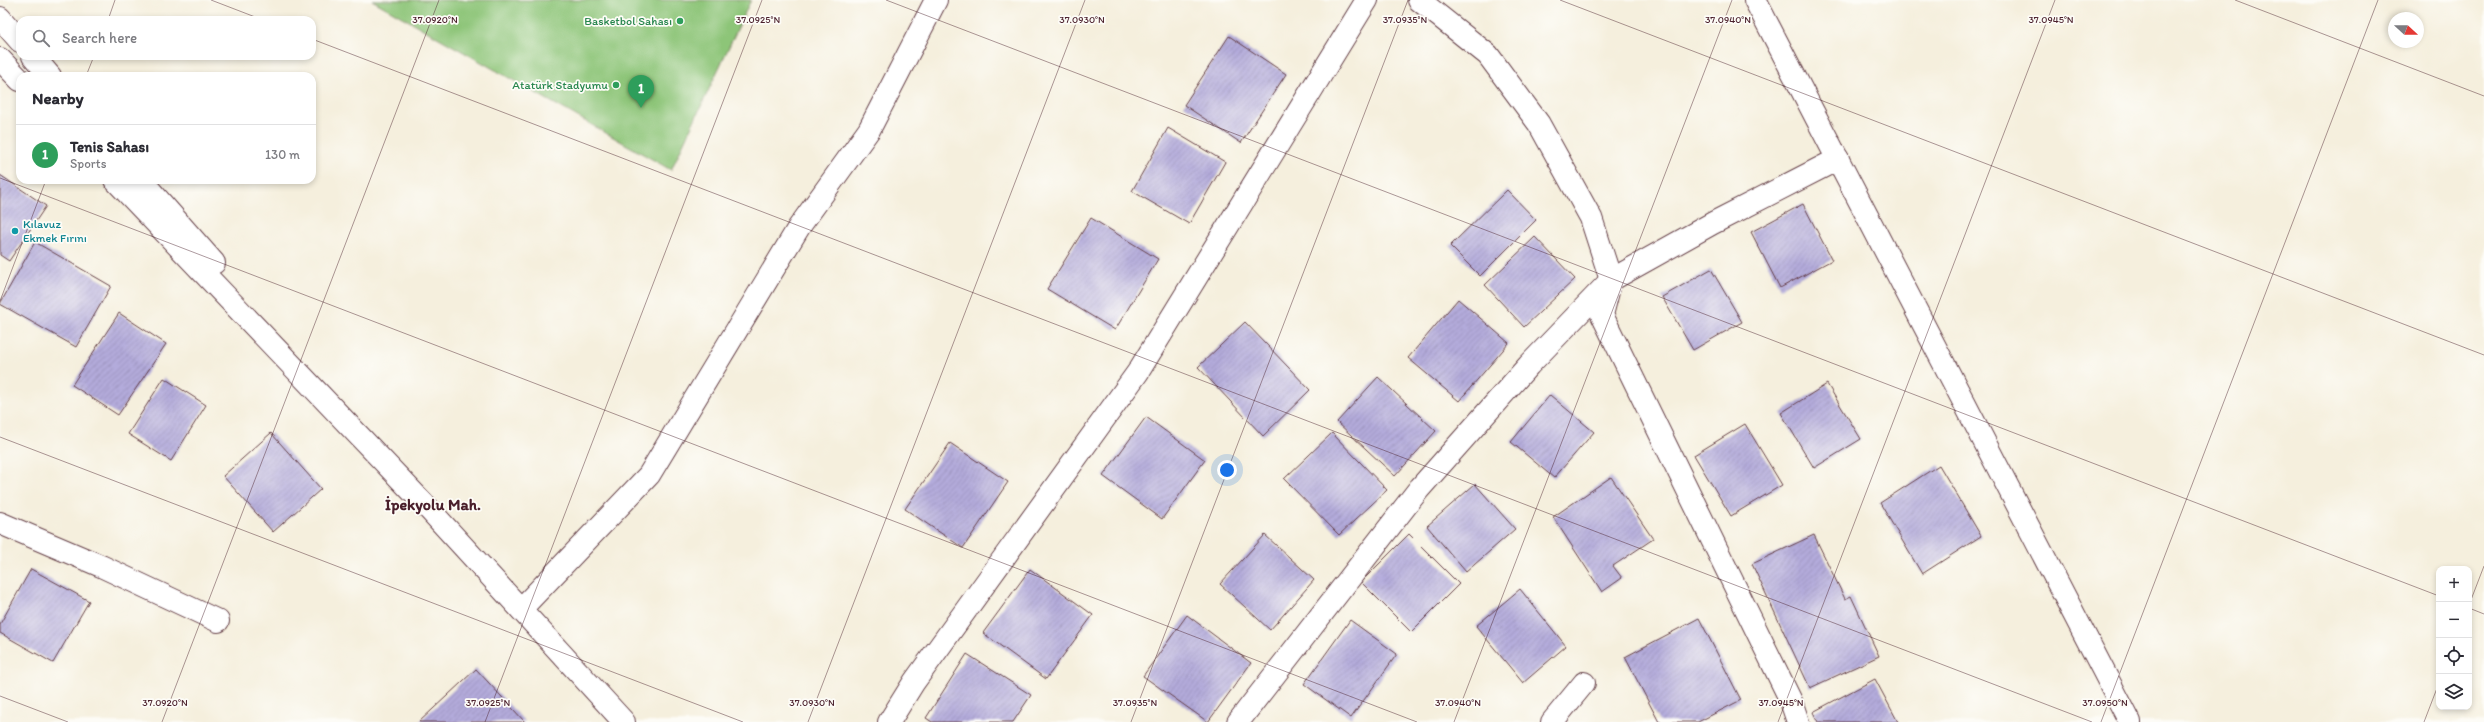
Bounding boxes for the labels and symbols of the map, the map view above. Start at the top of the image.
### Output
north arrow [2388,12,2424,48]
text: 37.0920°N [412,13,458,26]
text: 37.0925°N [736,13,780,26]
text: 37.0930°N [1059,13,1105,26]
text: 37.0935°N [1383,13,1428,26]
text: 37.0940°N [1705,13,1751,26]
text: 37.0945°N [2028,13,2074,26]
place label: Basketbol Sahası [584,14,672,28]
marker: Basketbol Sahası [675,16,685,26]
pin: 1 [628,75,654,108]
place label: Atatürk Stadyumu [512,78,608,92]
marker: Atatürk Stadyumu [611,80,621,90]
place label: Kılavuz Ekmek Fırını [23,217,87,245]
marker: Kılavuz Ekmek Fırını [10,226,20,236]
your location [1217,460,1237,480]
district label: İpekyolu Mah. [385,495,481,515]
text: 37.0920°N [142,696,188,709]
text: 37.0925°N [466,696,510,709]
text: 37.0930°N [789,696,835,709]
text: 37.0935°N [1113,696,1158,709]
text: 37.0940°N [1435,696,1481,709]
text: 37.0945°N [1758,696,1804,709]
text: 37.0950°N [2082,696,2128,709]

